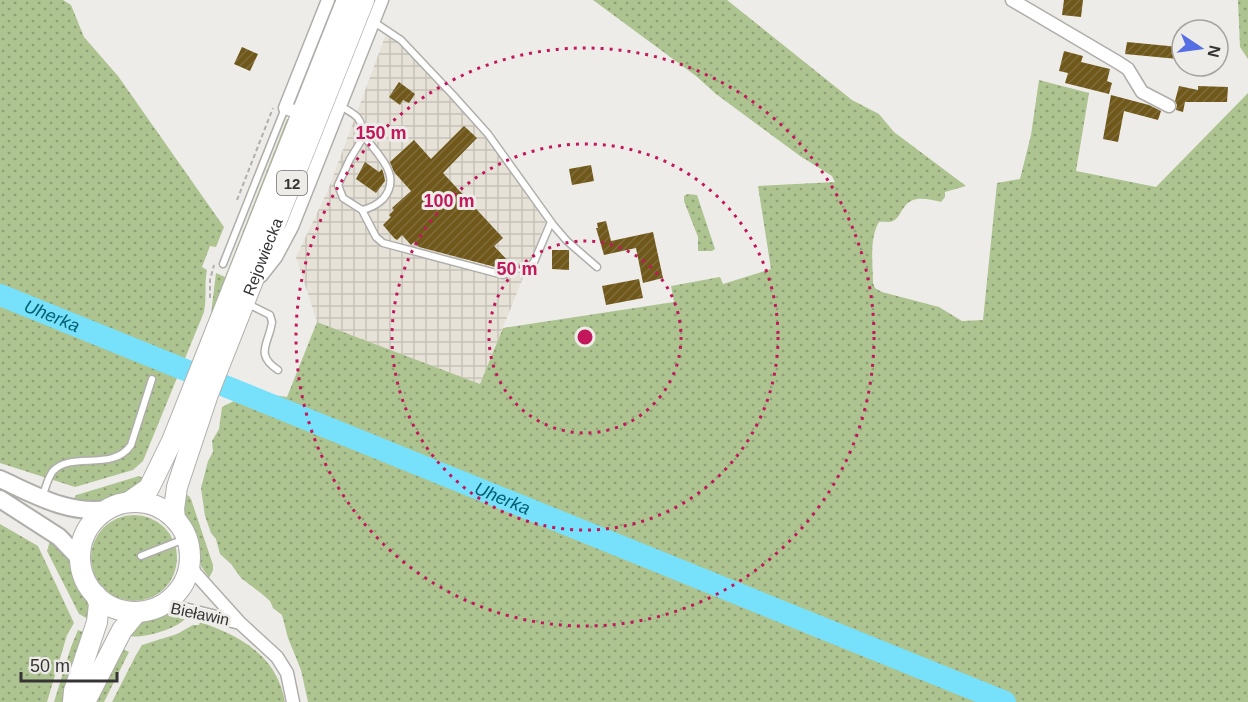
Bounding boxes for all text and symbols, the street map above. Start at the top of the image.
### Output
north arrow [1170,18,1230,78]
text: N [1205,44,1224,59]
text: 150 m [355,123,407,143]
road number: 12 [277,171,307,195]
text: 100 m [423,191,475,211]
street label: Rejowiecka [239,215,285,298]
text: 50 m [496,259,538,279]
water label: Uherka [21,296,83,336]
centre of rings [575,327,595,347]
water label: Uherka [472,478,533,519]
street label: Bieławin [169,599,231,629]
scale bar [21,645,117,683]
text: 50 m [30,656,70,676]

